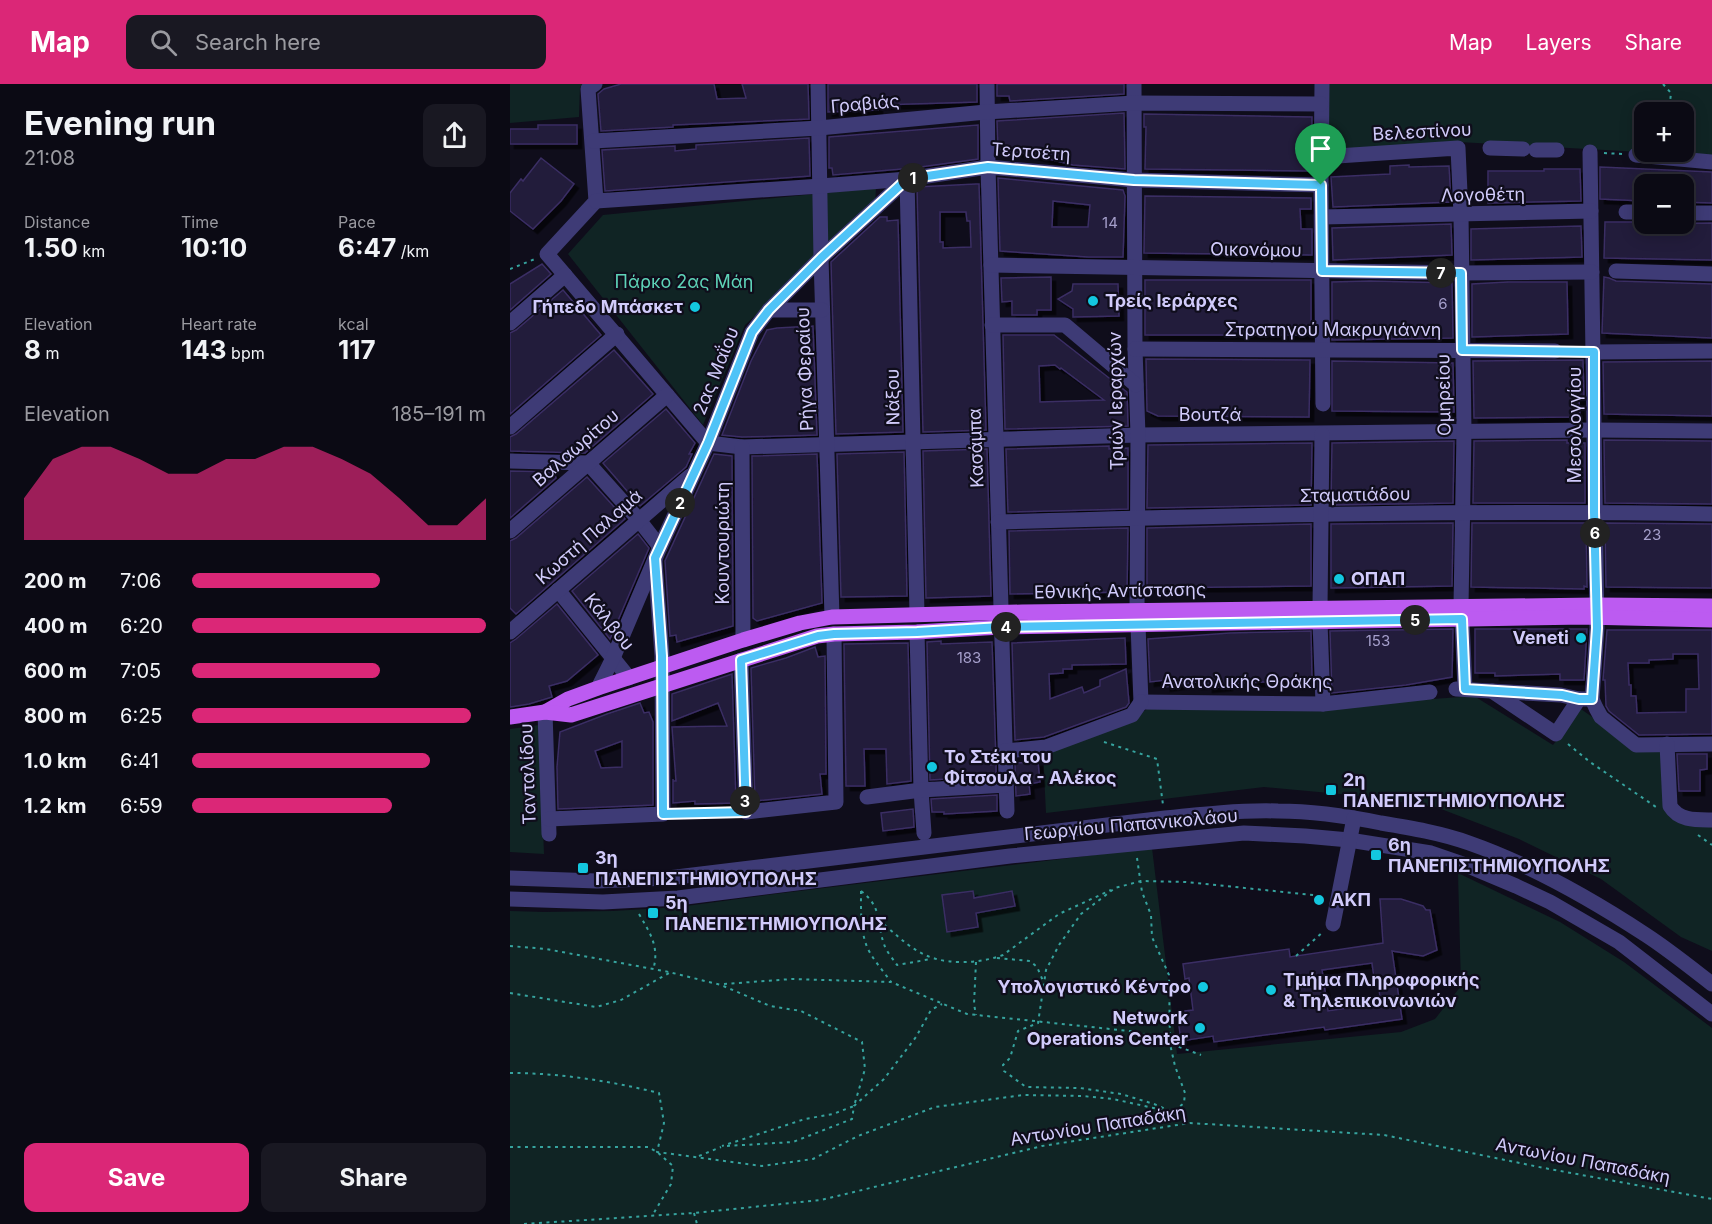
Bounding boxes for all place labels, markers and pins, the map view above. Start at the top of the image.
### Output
pin [1295,123,1346,185]
pin: 1 [898,163,928,193]
pin: 7 [1426,258,1456,288]
place label: Τρείς Ιεράρχες [1105,290,1238,311]
marker: Τρείς Ιεράρχες [1086,294,1100,308]
place label: Γήπεδο Μπάσκετ [532,296,683,317]
marker: Γήπεδο Μπάσκετ [688,300,702,314]
pin: 2 [665,488,695,518]
pin: 6 [1580,518,1610,548]
place label: ΟΠΑΠ [1351,568,1405,589]
marker: ΟΠΑΠ [1332,572,1346,586]
pin: 5 [1400,605,1430,635]
pin: 4 [991,612,1021,642]
place label: Veneti [1513,627,1569,648]
marker: Veneti [1574,631,1588,645]
place label: Το Στέκι του Φίτσουλα - Αλέκος [944,746,1117,788]
marker: Το Στέκι του Φίτσουλα - Αλέκος [925,760,939,774]
place label: 2η ΠΑΝΕΠΙΣΤΗΜΙΟΥΠΟΛΗΣ [1343,769,1565,811]
marker: 2η ΠΑΝΕΠΙΣΤΗΜΙΟΥΠΟΛΗΣ [1324,783,1338,797]
pin: 3 [730,786,760,816]
place label: 6η ΠΑΝΕΠΙΣΤΗΜΙΟΥΠΟΛΗΣ [1388,834,1610,876]
place label: 3η ΠΑΝΕΠΙΣΤΗΜΙΟΥΠΟΛΗΣ [595,847,817,889]
marker: 6η ΠΑΝΕΠΙΣΤΗΜΙΟΥΠΟΛΗΣ [1369,848,1383,862]
marker: 3η ΠΑΝΕΠΙΣΤΗΜΙΟΥΠΟΛΗΣ [576,861,590,875]
place label: ΑΚΠ [1331,889,1371,910]
place label: 5η ΠΑΝΕΠΙΣΤΗΜΙΟΥΠΟΛΗΣ [665,892,887,934]
marker: ΑΚΠ [1312,893,1326,907]
marker: 5η ΠΑΝΕΠΙΣΤΗΜΙΟΥΠΟΛΗΣ [646,906,660,920]
place label: Τμήμα Πληροφορικής & Τηλεπικοινωνιών [1283,969,1480,1011]
place label: Υπολογιστικό Κέντρο [997,976,1191,997]
marker: Υπολογιστικό Κέντρο [1196,980,1210,994]
marker: Τμήμα Πληροφορικής & Τηλεπικοινωνιών [1264,983,1278,997]
place label: Network Operations Center [1027,1007,1189,1049]
marker: Network Operations Center [1193,1021,1207,1035]

